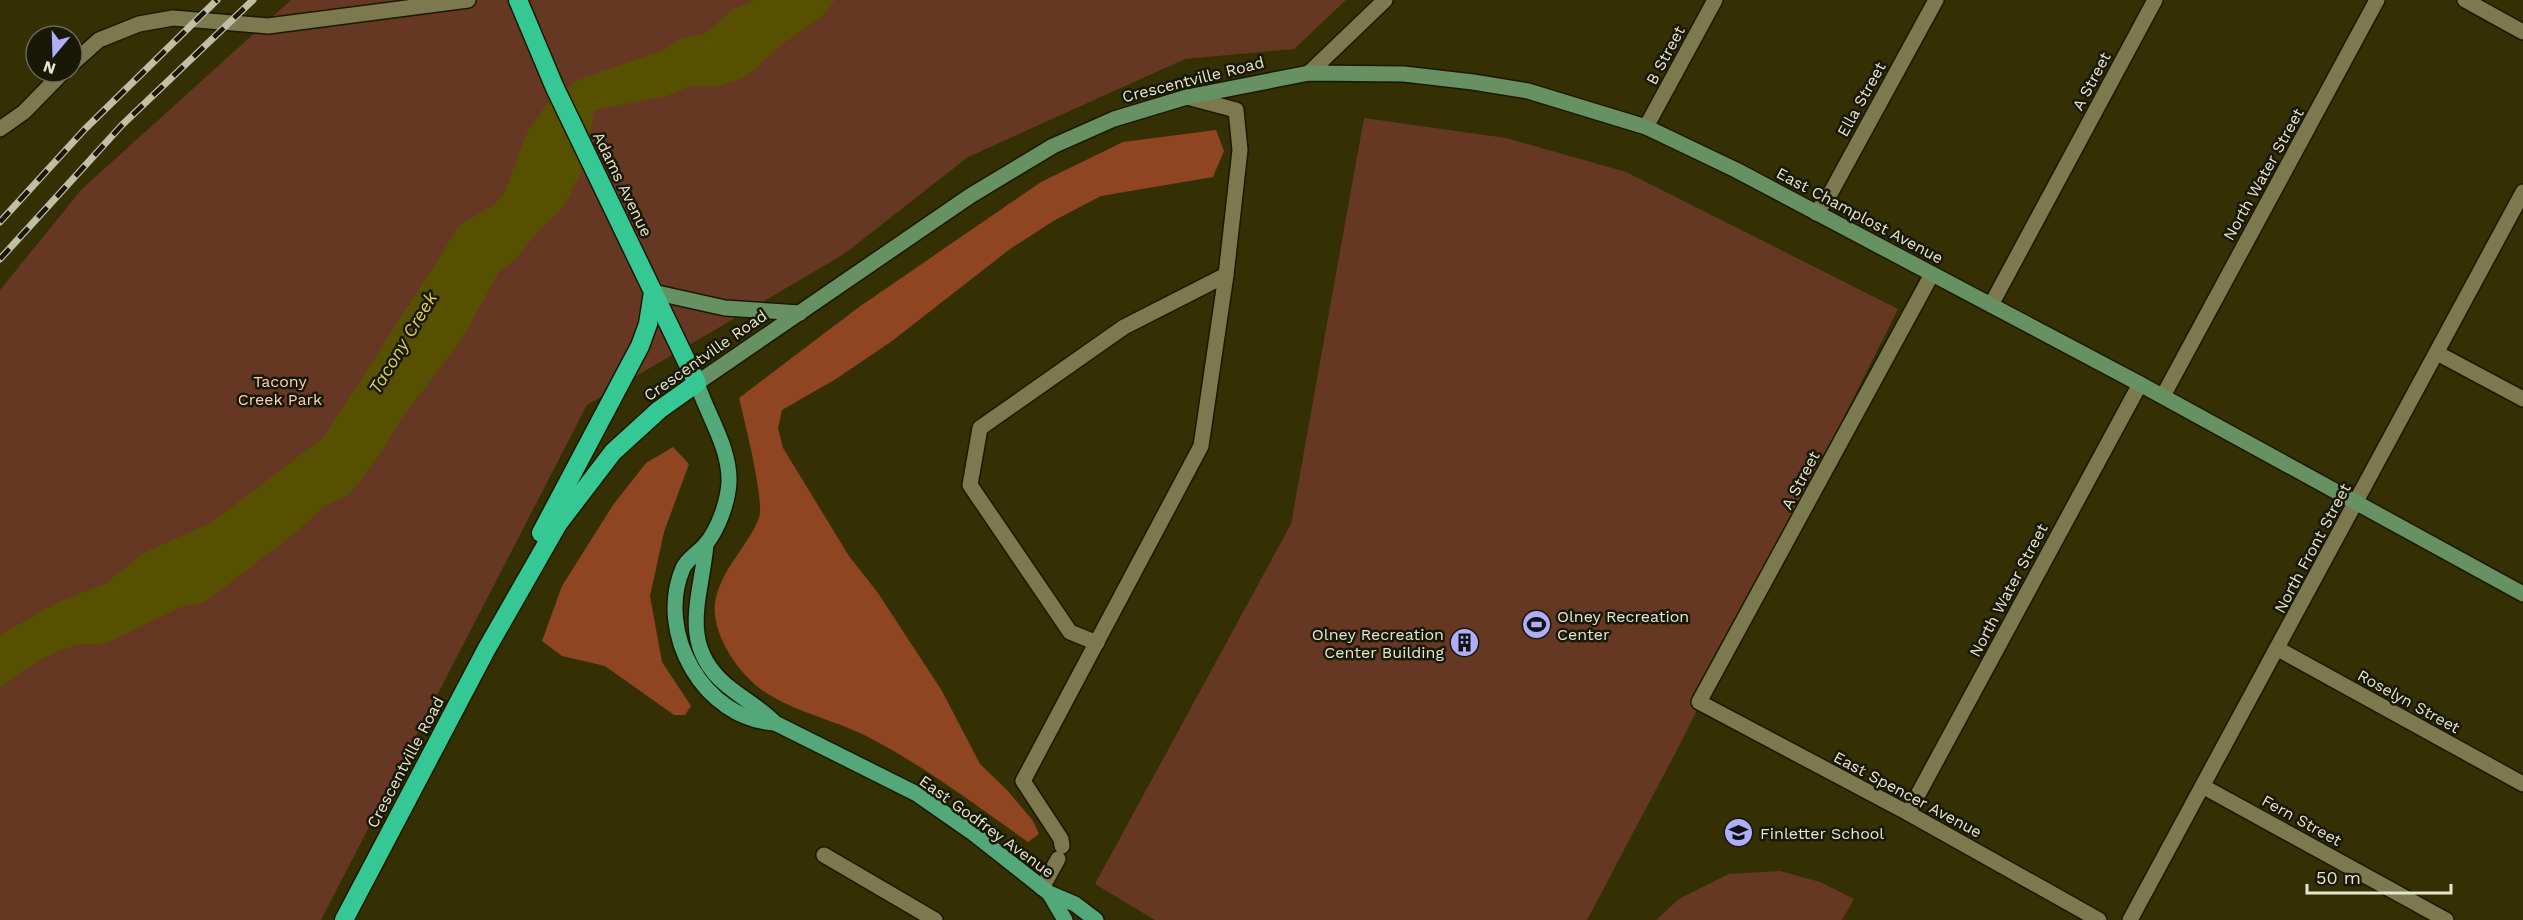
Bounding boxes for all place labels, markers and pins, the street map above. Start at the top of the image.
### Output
place label: Olney Recreation Center [1557,607,1689,644]
sports icon: Olney Recreation Center [1520,609,1552,641]
place label: Olney Recreation Center Building [1312,625,1444,662]
building icon: Olney Recreation Center Building [1449,627,1481,659]
school or university icon: Finletter School [1723,817,1755,849]
place label: Finletter School [1760,824,1884,843]

